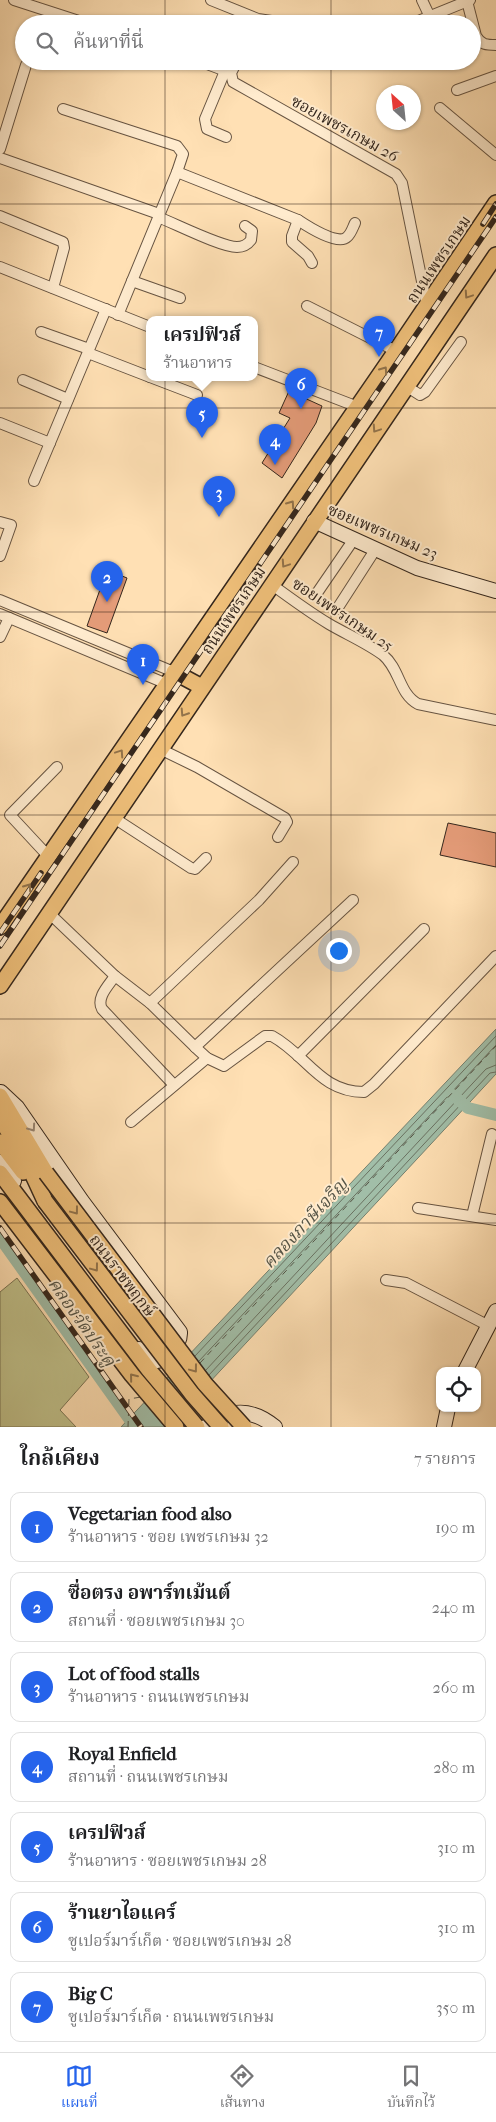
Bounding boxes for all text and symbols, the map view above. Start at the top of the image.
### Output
search box [15,15,481,70]
icon: search [33,29,61,57]
text: ค้นหาที่นี่ [73,31,144,53]
north arrow [376,85,421,130]
street label: ซอยเพชรเกษม 26 [288,91,402,166]
street label: ถนนเพชรเกษม [402,212,475,307]
one-way arrow [465,289,474,299]
popup [146,316,258,381]
pin: 7 [363,316,395,357]
text: เครปฟิวส์ [163,324,241,346]
text: ร้านอาหาร [163,353,233,372]
one-way arrow [378,366,387,376]
pin: 6 [285,368,317,409]
pin: 5 [186,397,218,438]
one-way arrow [373,423,382,433]
pin: 4 [259,424,291,465]
pin: 3 [203,476,235,517]
one-way arrow [285,500,294,510]
street label: ซอยเพชรเกษม 23 [325,500,441,563]
one-way arrow [282,558,291,567]
pin: 2 [91,561,123,602]
street label: ถนนเพชรเกษม [197,563,270,658]
street label: ซอยเพชรเกษม 25 [288,574,397,655]
pin: 1 [127,644,159,685]
one-way arrow [181,707,191,716]
one-way arrow [114,749,123,759]
one-way arrow [22,883,31,893]
your location [326,938,352,964]
one-way arrow [26,1122,35,1132]
water label: คลองภาษีเจริญ [258,1173,353,1273]
one-way arrow [70,1205,78,1214]
street label: ถนนราชพฤกษ์ [85,1230,160,1320]
one-way arrow [90,1262,98,1271]
water label: คลองวัดประดู่ [43,1274,121,1373]
one-way arrow [189,1363,197,1372]
map controls [436,1367,481,1412]
button: locate [436,1367,481,1412]
one-way arrow [130,1373,139,1382]
text: ใกล้เคียง [20,1446,100,1470]
text: 7 รายการ [414,1449,476,1468]
text: Vegetarian food also [68,1503,232,1525]
text: 1 [34,1518,40,1537]
text: 190 m [435,1518,475,1537]
text: ร้านอาหาร · ซอย เพชรเกษม 32 [68,1527,269,1546]
text: ซื่อตรง อพาร์ทเม้นต์ [68,1582,231,1604]
text: 2 [33,1598,41,1617]
text: 240 m [432,1598,475,1617]
text: สถานที่ · ซอยเพชรเกษม 30 [68,1611,245,1630]
text: Lot of food stalls [68,1663,200,1685]
text: 3 [34,1678,40,1697]
text: 260 m [433,1678,475,1697]
text: ร้านอาหาร · ถนนเพชรเกษม [68,1687,249,1706]
text: Royal Enfield [68,1743,177,1765]
text: 4 [32,1758,42,1777]
text: 280 m [433,1758,475,1777]
text: สถานที่ · ถนนเพชรเกษม [68,1767,228,1786]
text: เครปฟิวส์ [68,1822,146,1844]
text: 5 [34,1838,40,1857]
text: 310 m [437,1838,475,1857]
text: ร้านอาหาร · ซอยเพชรเกษม 28 [68,1851,267,1870]
text: ร้านยาไอแคร์ [68,1902,176,1924]
text: 6 [33,1918,41,1937]
text: 310 m [437,1918,475,1937]
text: ซูเปอร์มาร์เก็ต · ซอยเพชรเกษม 28 [68,1931,292,1950]
text: Big C [68,1983,113,2005]
text: 7 [33,1998,41,2017]
text: 350 m [436,1998,475,2017]
text: ซูเปอร์มาร์เก็ต · ถนนเพชรเกษม [68,2007,274,2026]
tab: แผนที่ [61,2062,98,2114]
tab: เส้นทาง [220,2062,265,2114]
tab: บันทึกไว้ [387,2062,435,2114]

